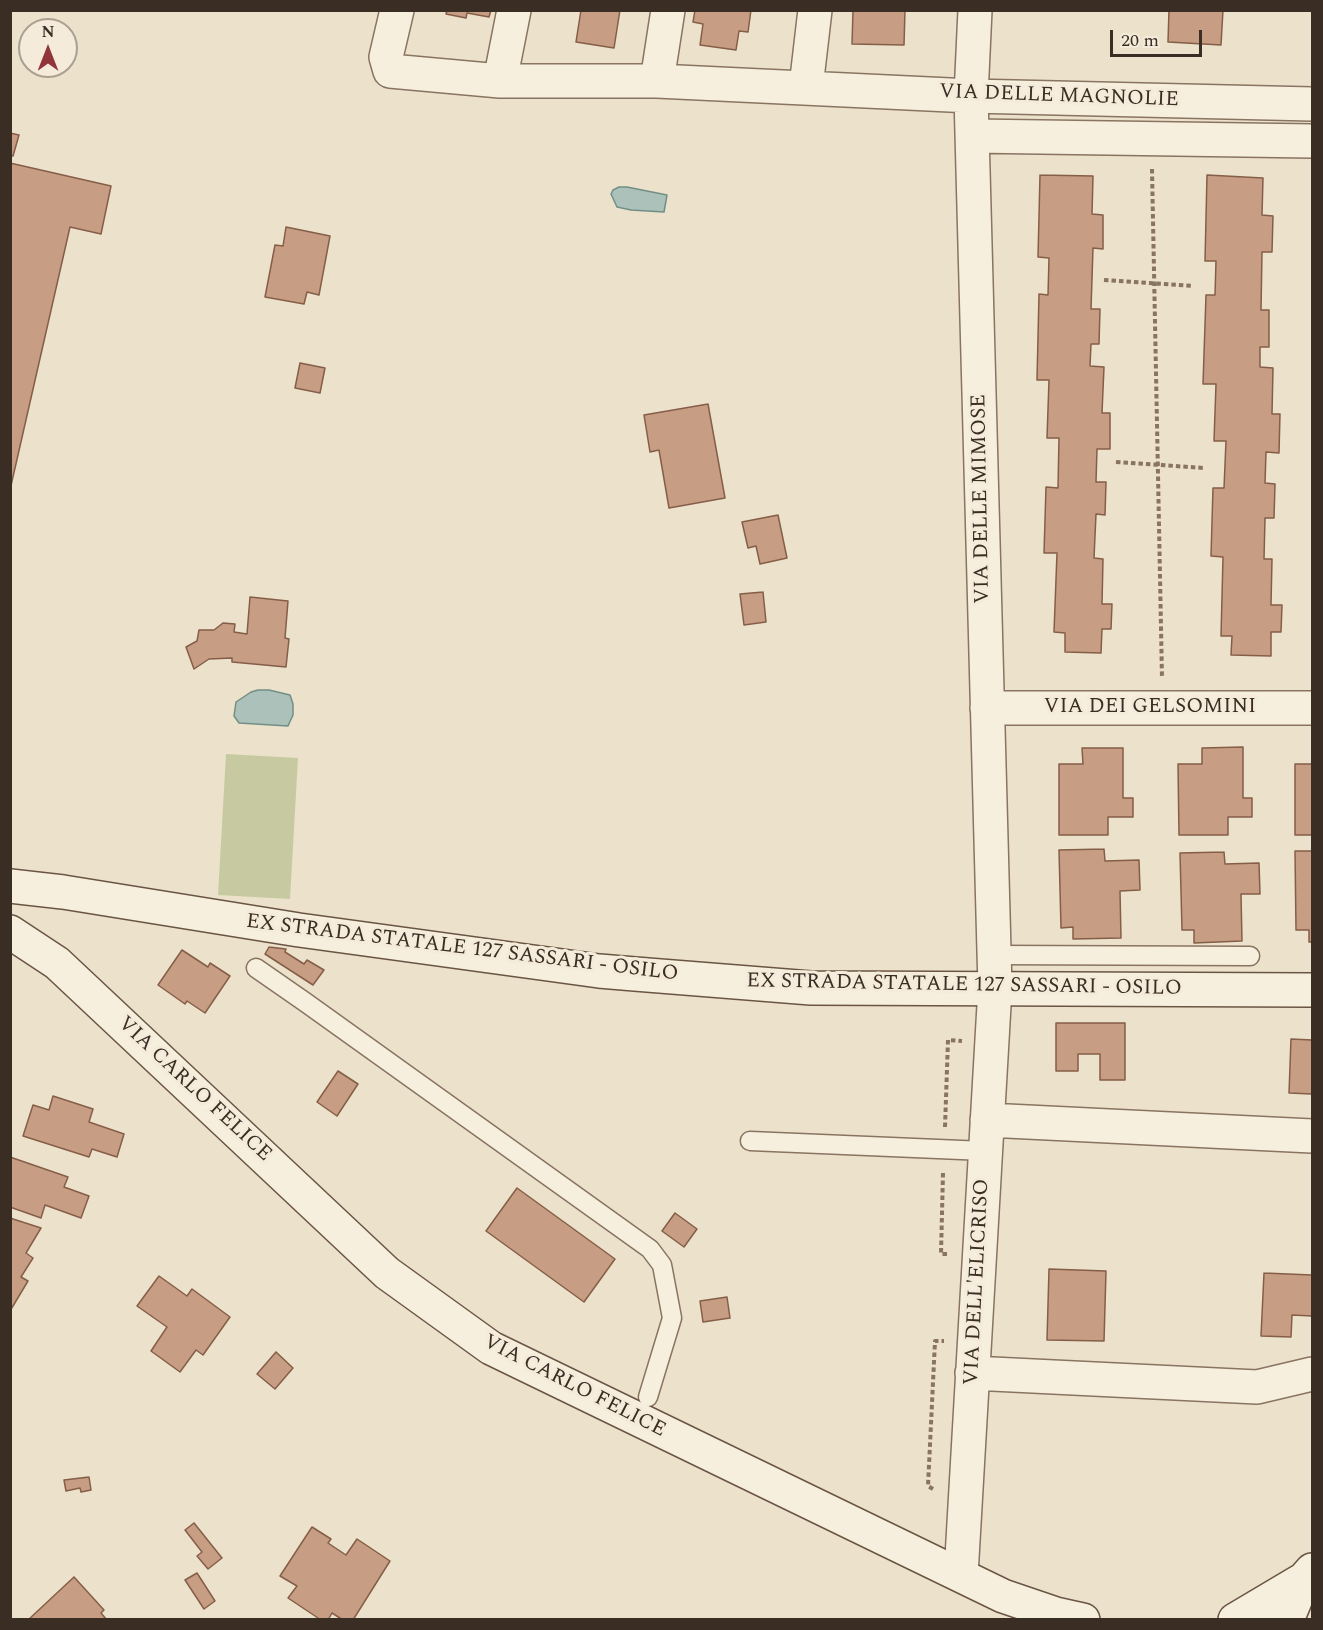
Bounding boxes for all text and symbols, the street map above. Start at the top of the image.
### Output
north arrow [18,18,78,78]
scale bar [1113,18,1204,56]
text: N [41,20,55,44]
text: 20 m [1121,27,1159,54]
street label: VIA DELLE MAGNOLIE [939,80,1179,114]
street label: VIA DELLE MIMOSE [968,394,996,604]
street label: VIA DEI GELSOMINI [1044,695,1256,721]
street label: EX STRADA STATALE 127 SASSARI - OSILO [244,910,680,988]
street label: EX STRADA STATALE 127 SASSARI - OSILO [746,970,1182,1002]
street label: VIA CARLO FELICE [112,1012,276,1168]
street label: VIA DELL'ELICRISO [960,1178,996,1386]
street label: VIA CARLO FELICE [479,1330,669,1444]

